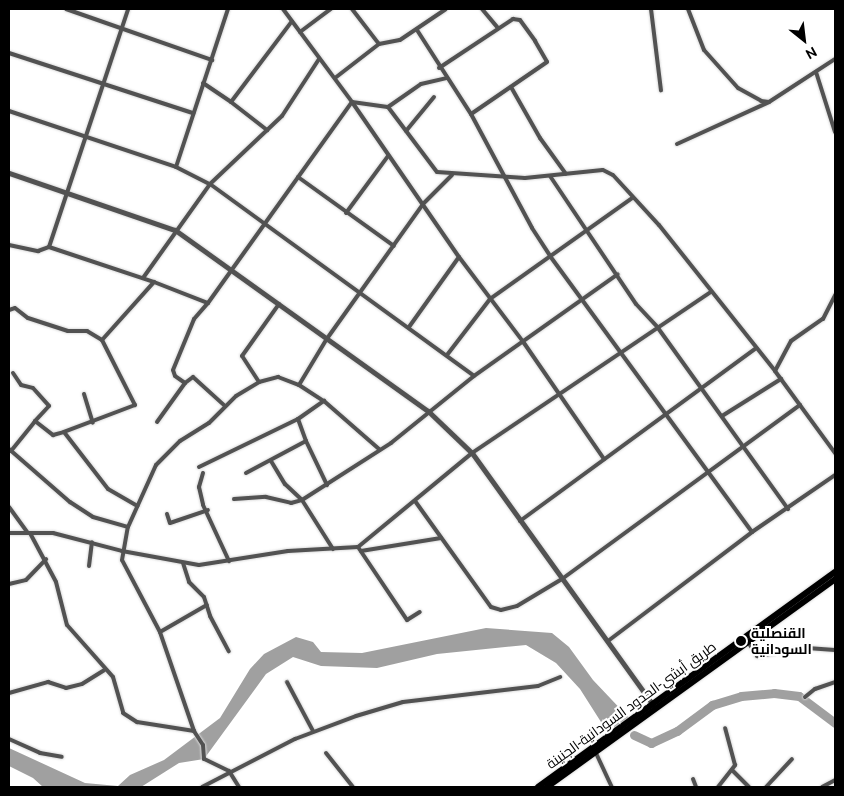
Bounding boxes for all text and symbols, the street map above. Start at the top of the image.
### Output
north arrow [779,15,829,65]
text: N [803,44,820,63]
place label: القنصلية السودانية [751,625,812,658]
marker: القنصلية السودانية [735,635,747,647]
street label: طريق أبشي-الحدود السودانية-الجنينة [543,638,719,772]

